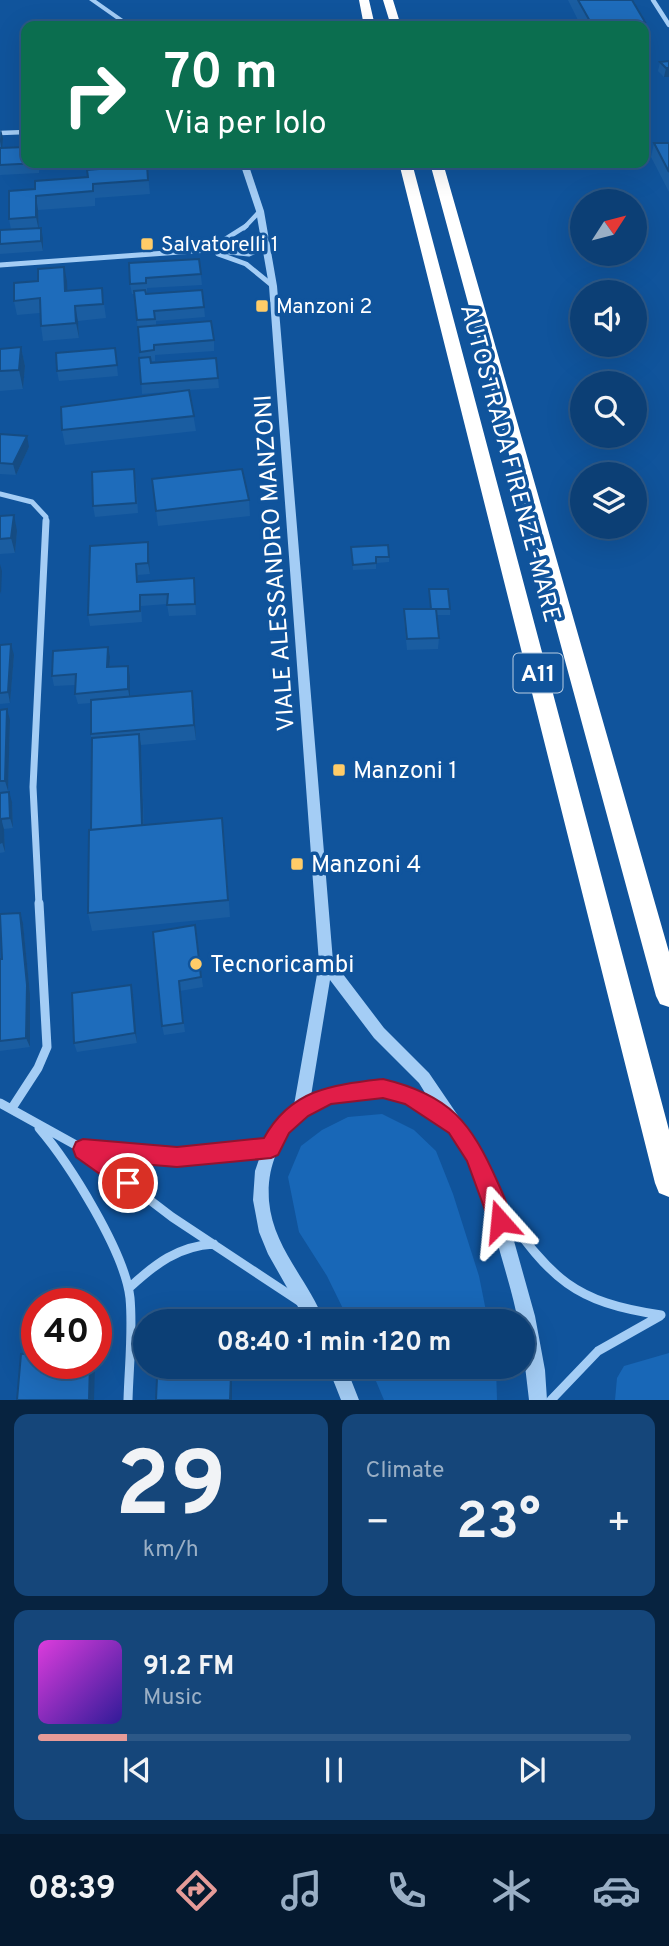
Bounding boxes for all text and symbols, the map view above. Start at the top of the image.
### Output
text: 70 m [164,44,278,106]
icon: right [49,49,140,140]
text: Via per Iolo [164,105,327,145]
north arrow [570,189,648,266]
map controls [570,189,647,539]
place label: Salvatorelli 1 [161,232,279,259]
marker: Salvatorelli 1 [139,236,155,252]
button: sound [570,280,647,357]
place label: Manzoni 2 [276,294,372,321]
marker: Manzoni 2 [254,298,270,314]
street label: AUTOSTRADA FIRENZE-MARE [452,301,566,626]
button: search [570,371,647,448]
street label: VIALE ALESSANDRO MANZONI [249,394,303,732]
button: layers [570,462,647,539]
road number: A11 [514,653,562,692]
place label: Manzoni 1 [353,757,457,787]
marker: Manzoni 1 [331,762,347,778]
place label: Manzoni 4 [311,851,421,881]
marker: Manzoni 4 [289,856,305,872]
place label: Tecnoricambi [210,951,354,981]
marker: Tecnoricambi [188,956,204,972]
pin [98,1153,158,1213]
icon: arrive [109,1164,147,1202]
position arrow [463,1184,537,1258]
speed limit sign: 40 [21,1288,112,1379]
text: 08:40 · 1 min · 120 m [217,1327,451,1360]
text: 29 [115,1433,227,1548]
text: Climate [366,1457,444,1486]
text: 23° [456,1491,541,1557]
text: − [366,1500,390,1549]
text: + [606,1500,631,1549]
text: km/h [143,1536,199,1565]
text: 91.2 FM [143,1651,234,1684]
text: Music [143,1684,203,1713]
icon: previous [118,1751,156,1789]
icon: pause [315,1751,353,1789]
icon: next [513,1751,551,1789]
icon: directions [172,1866,221,1915]
icon: music [277,1866,326,1915]
icon: phone [382,1866,431,1915]
icon: climate [487,1866,536,1915]
icon: car [592,1866,641,1915]
text: 08:39 [28,1870,116,1910]

